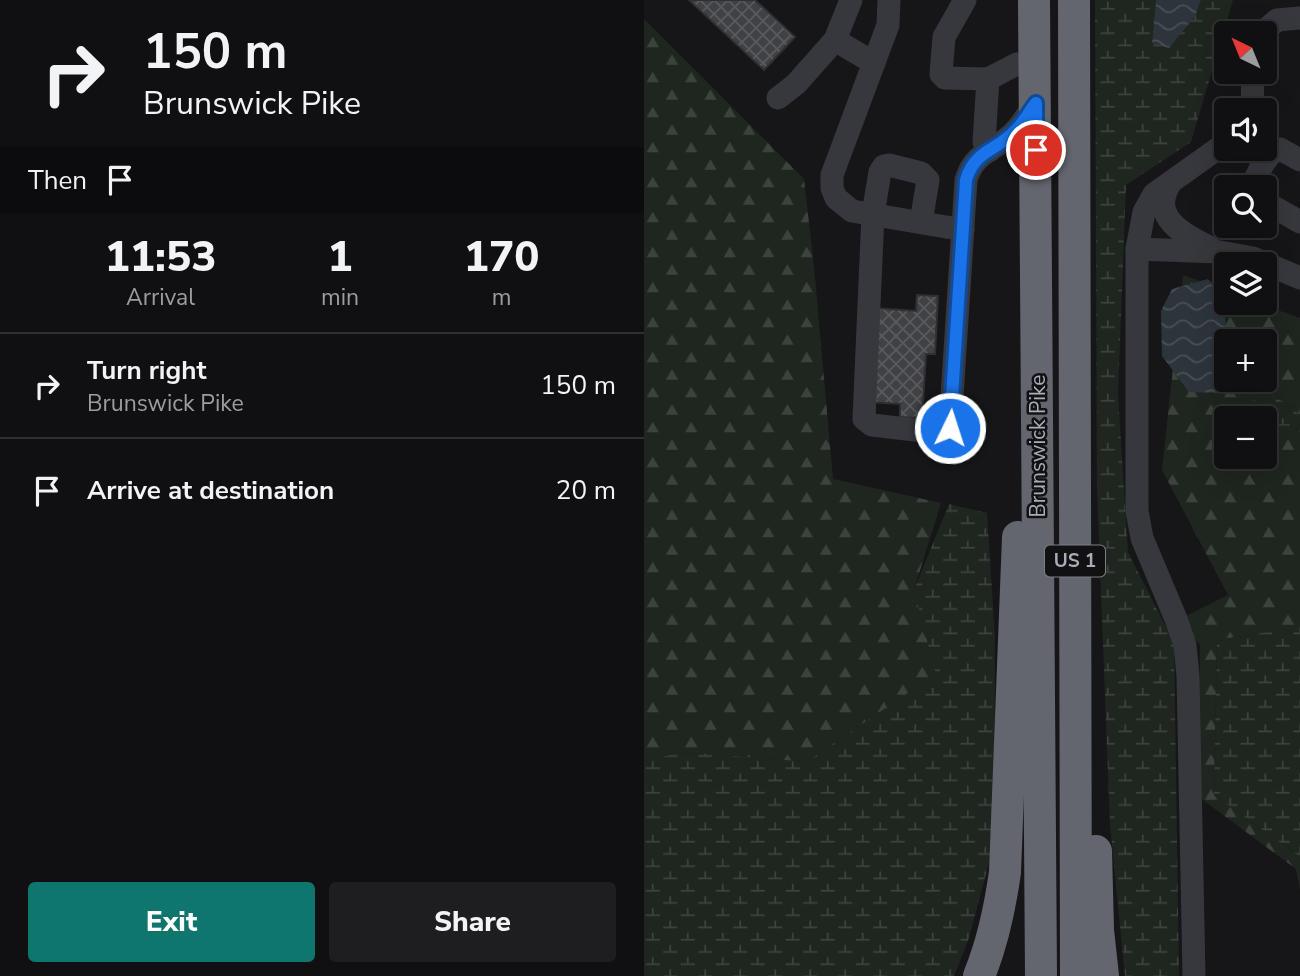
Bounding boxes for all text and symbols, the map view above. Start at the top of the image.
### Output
text: 150 m [143,18,287,85]
north arrow [1214,21,1278,84]
map controls [1214,21,1277,469]
icon: right [28,28,119,119]
text: Brunswick Pike [143,82,361,125]
button: sound [1214,98,1277,161]
pin [1006,120,1066,180]
icon: arrive [1017,131,1055,169]
icon: arrive [101,161,139,199]
text: Then [28,163,87,198]
button: search [1214,175,1277,238]
text: 11:53 [105,229,216,286]
text: 1 [327,229,353,286]
text: 170 [464,229,539,286]
button: layers [1214,252,1277,315]
text: Arrival [126,282,195,313]
text: min [321,282,359,313]
text: m [492,282,511,313]
button: + [1214,329,1277,392]
text: Turn right [87,353,206,388]
icon: right [28,367,66,405]
text: 150 m [540,368,616,403]
street label: Brunswick Pike [1024,374,1052,518]
text: Brunswick Pike [87,388,244,419]
position arrow [913,391,987,465]
button: − [1214,406,1277,469]
icon: arrive [28,472,66,510]
text: Arrive at destination [87,473,334,508]
text: 20 m [556,473,616,508]
road number: US 1 [1045,546,1105,576]
button: Exit [28,882,315,962]
button: Share [329,882,616,962]

